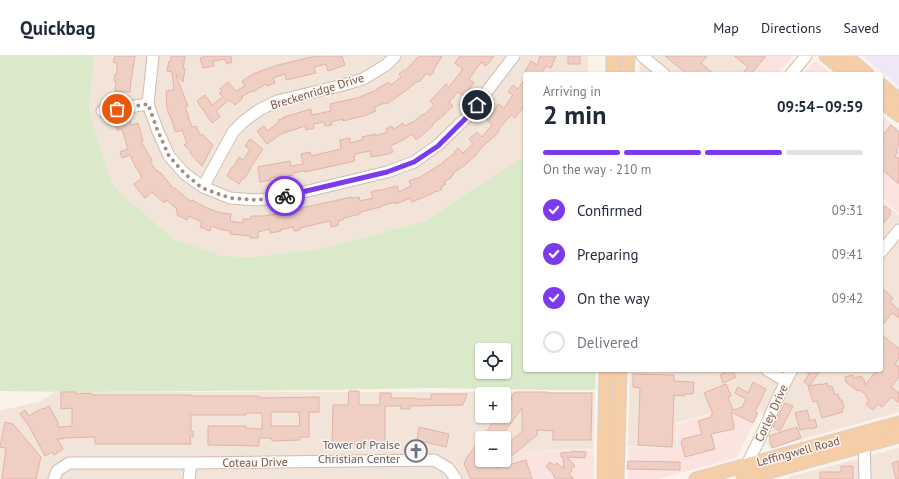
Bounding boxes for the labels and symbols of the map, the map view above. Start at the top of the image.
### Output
street label: Breckenridge Drive [268,70,366,112]
pin [460,88,494,122]
pin [100,92,134,126]
courier [265,176,305,216]
street label: Corley Drive [751,382,791,444]
street label: Leffingwell Road [755,433,841,469]
place label: Tower of Praise Christian Center [318,437,400,466]
church icon: Tower of Praise Christian Center [403,438,429,464]
street label: Coteau Drive [222,454,288,470]

